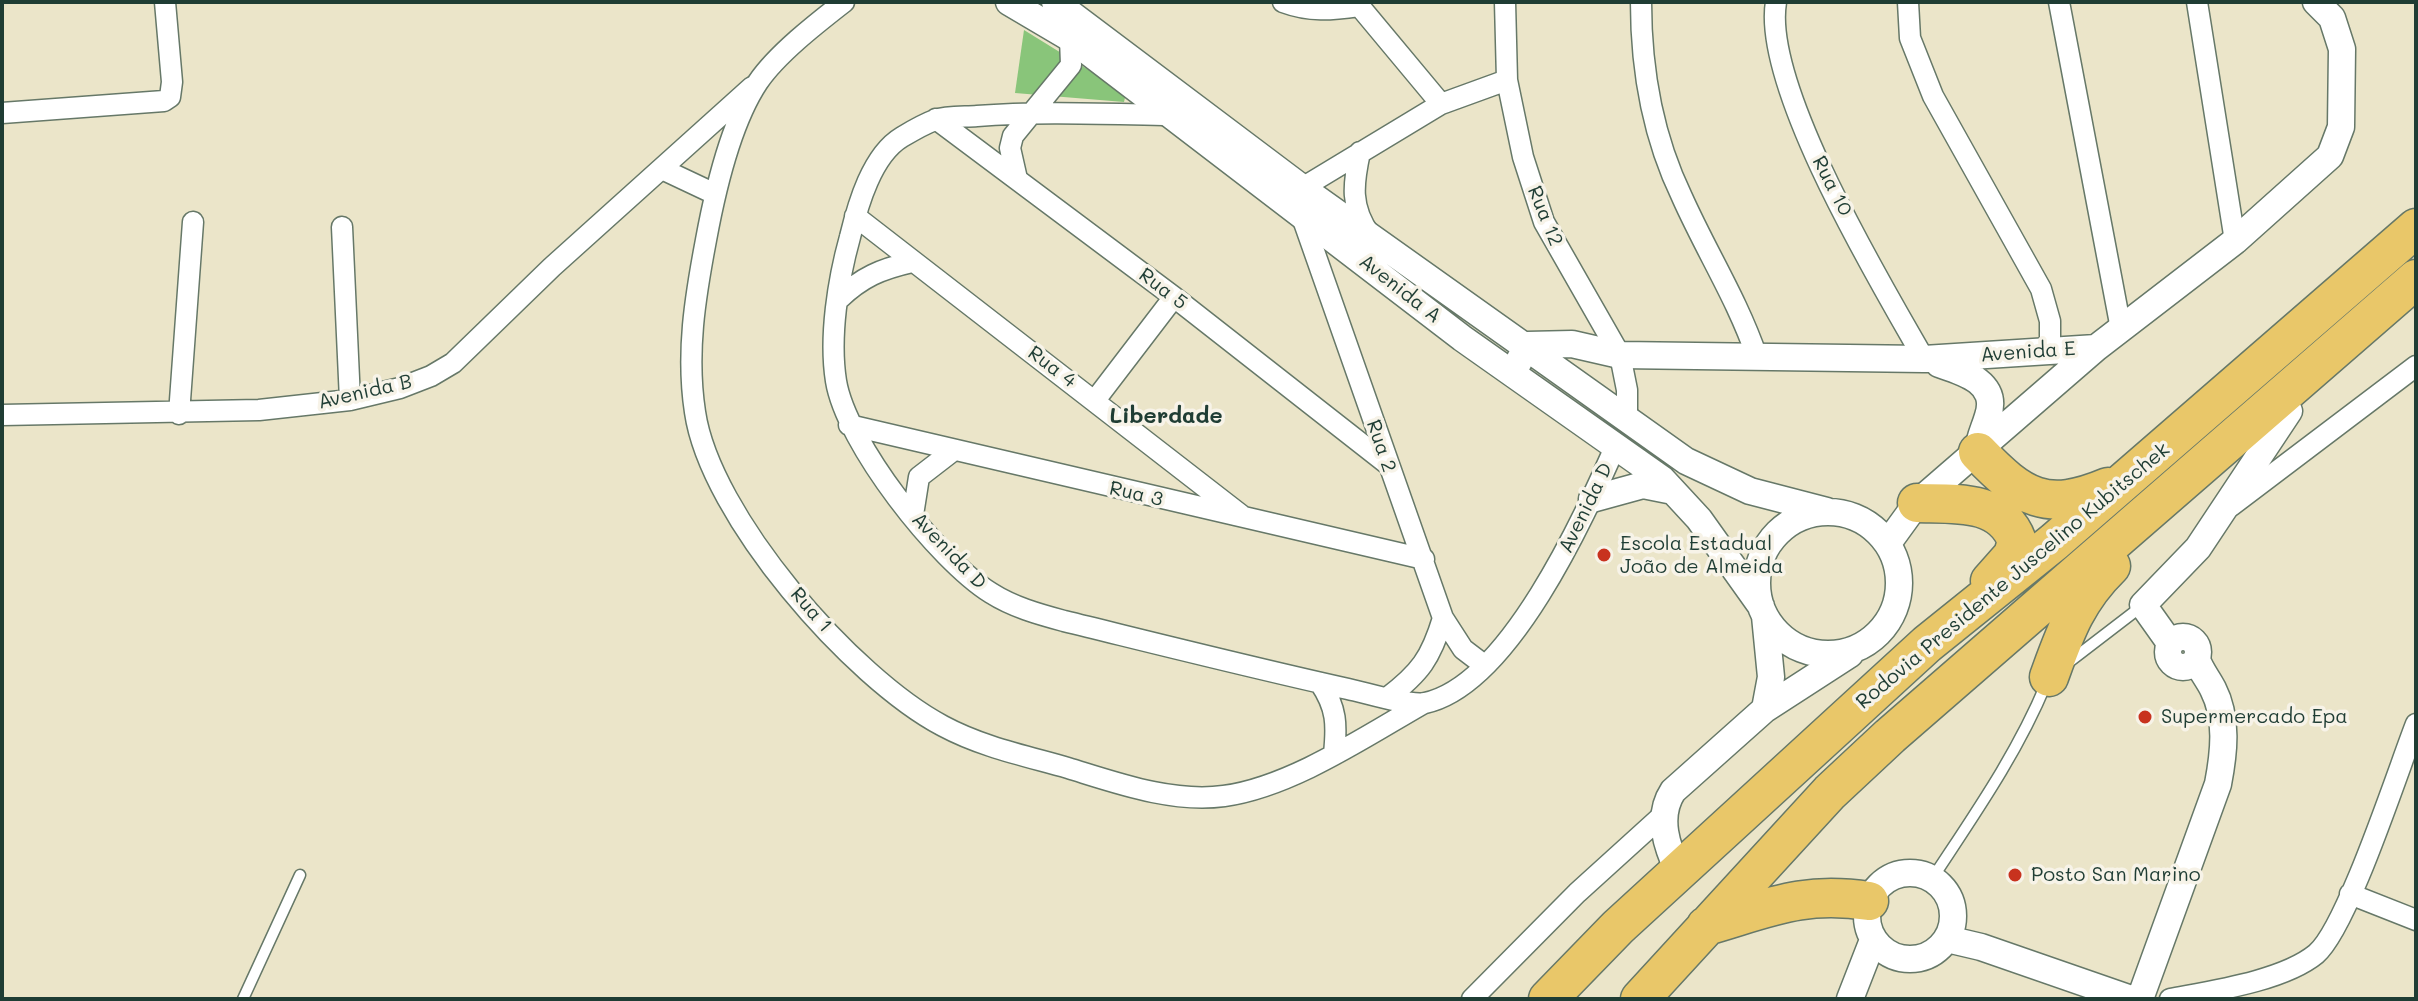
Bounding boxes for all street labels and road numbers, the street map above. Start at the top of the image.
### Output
street label: Rua 10 [1807,152,1857,220]
street label: Rua 12 [1522,182,1568,250]
street label: Avenida A [1354,250,1446,328]
street label: Rua 5 [1134,263,1192,315]
street label: Avenida E [1980,337,2076,367]
street label: Rua 4 [1023,341,1081,393]
street label: Avenida B [316,370,414,414]
street label: Rua 2 [1361,417,1401,475]
street label: Rodovia Presidente Juscelino Kubitschek [1851,438,2175,714]
street label: Avenida D [1554,459,1618,557]
street label: Rua 3 [1107,476,1165,512]
street label: Avenida D [907,508,991,594]
street label: Rua 1 [785,583,837,637]

